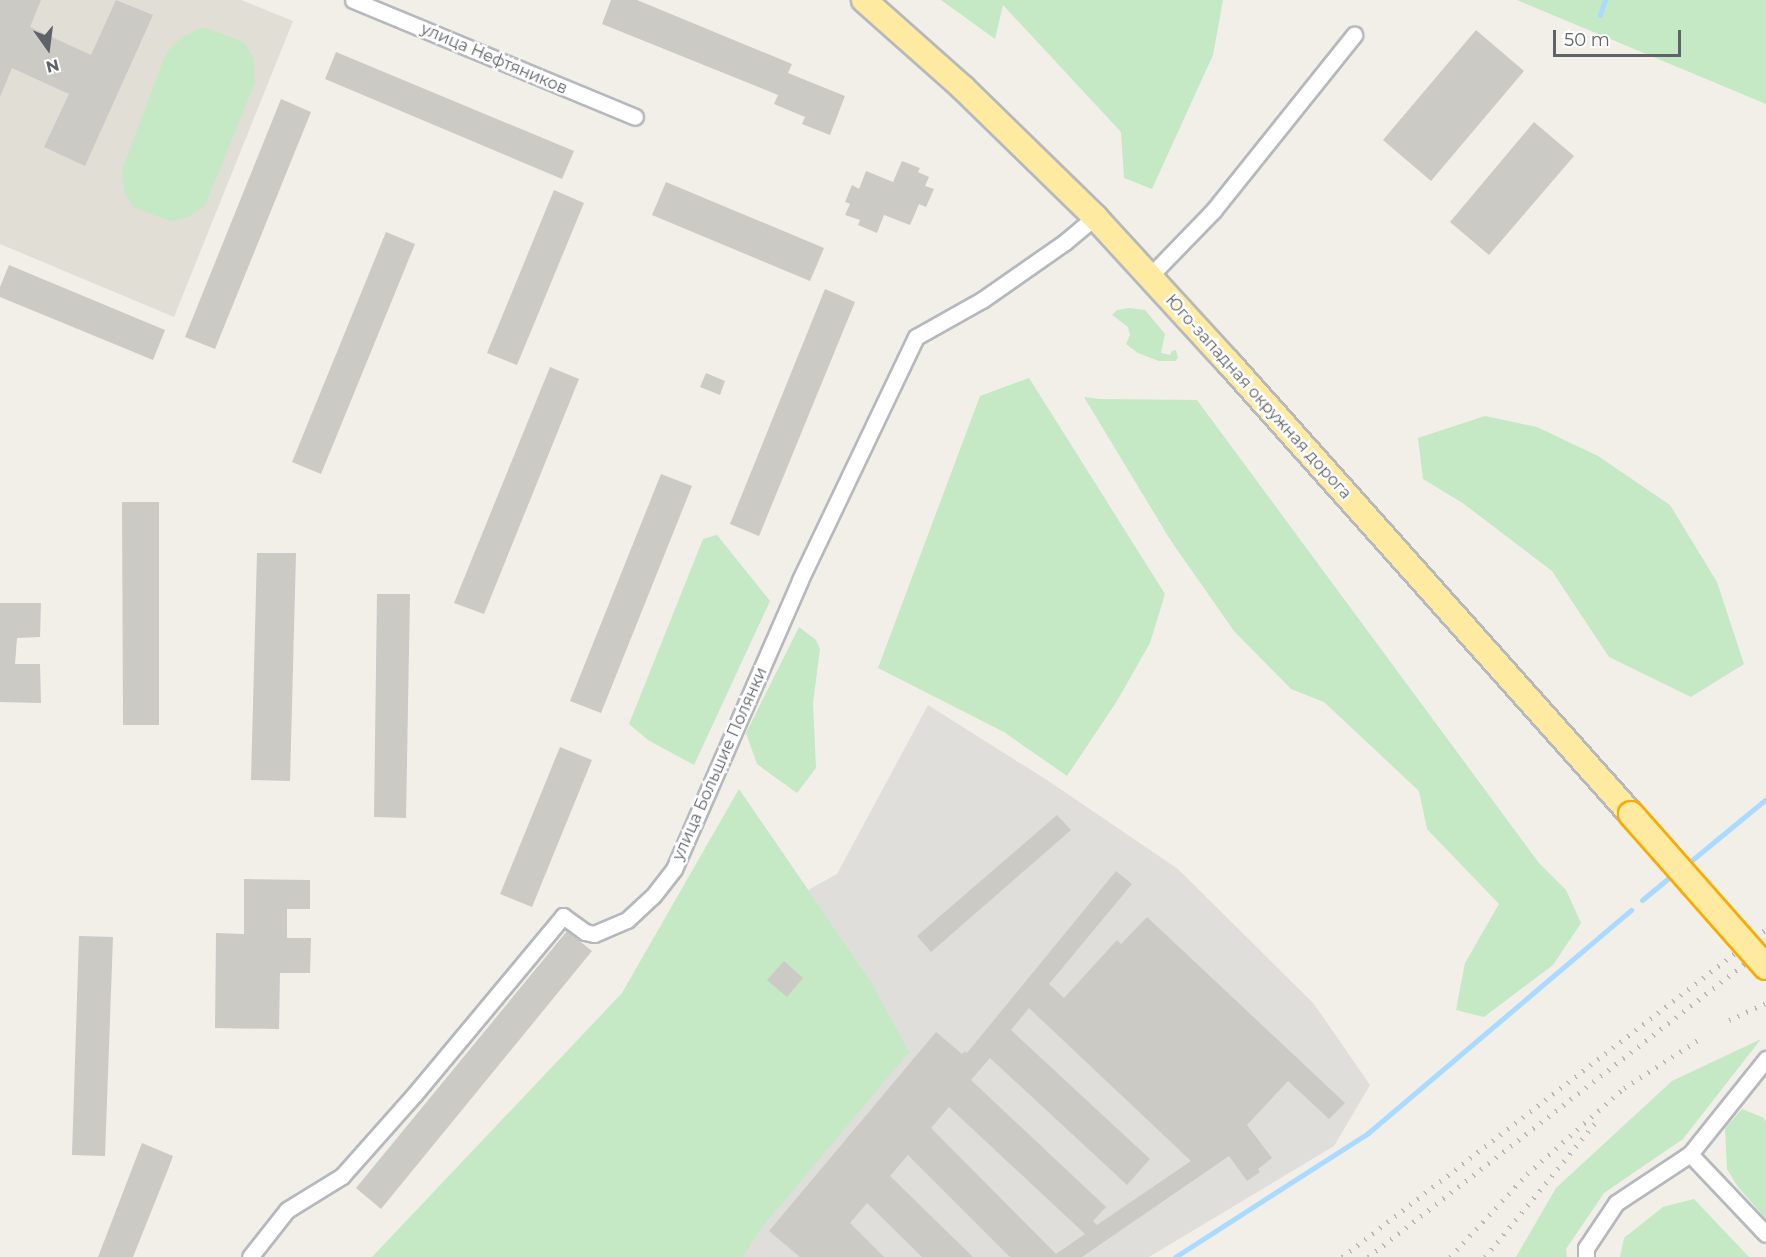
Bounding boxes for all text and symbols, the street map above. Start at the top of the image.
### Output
north arrow [18,18,78,78]
scale bar [1556,18,1684,56]
street label: улица Нефтяников [418,19,570,99]
text: 50 m [1564,29,1610,51]
text: N [44,55,61,77]
street label: Юго-западная окружная дорога [1161,291,1355,503]
street label: улица Большие Полянки [669,665,771,863]

